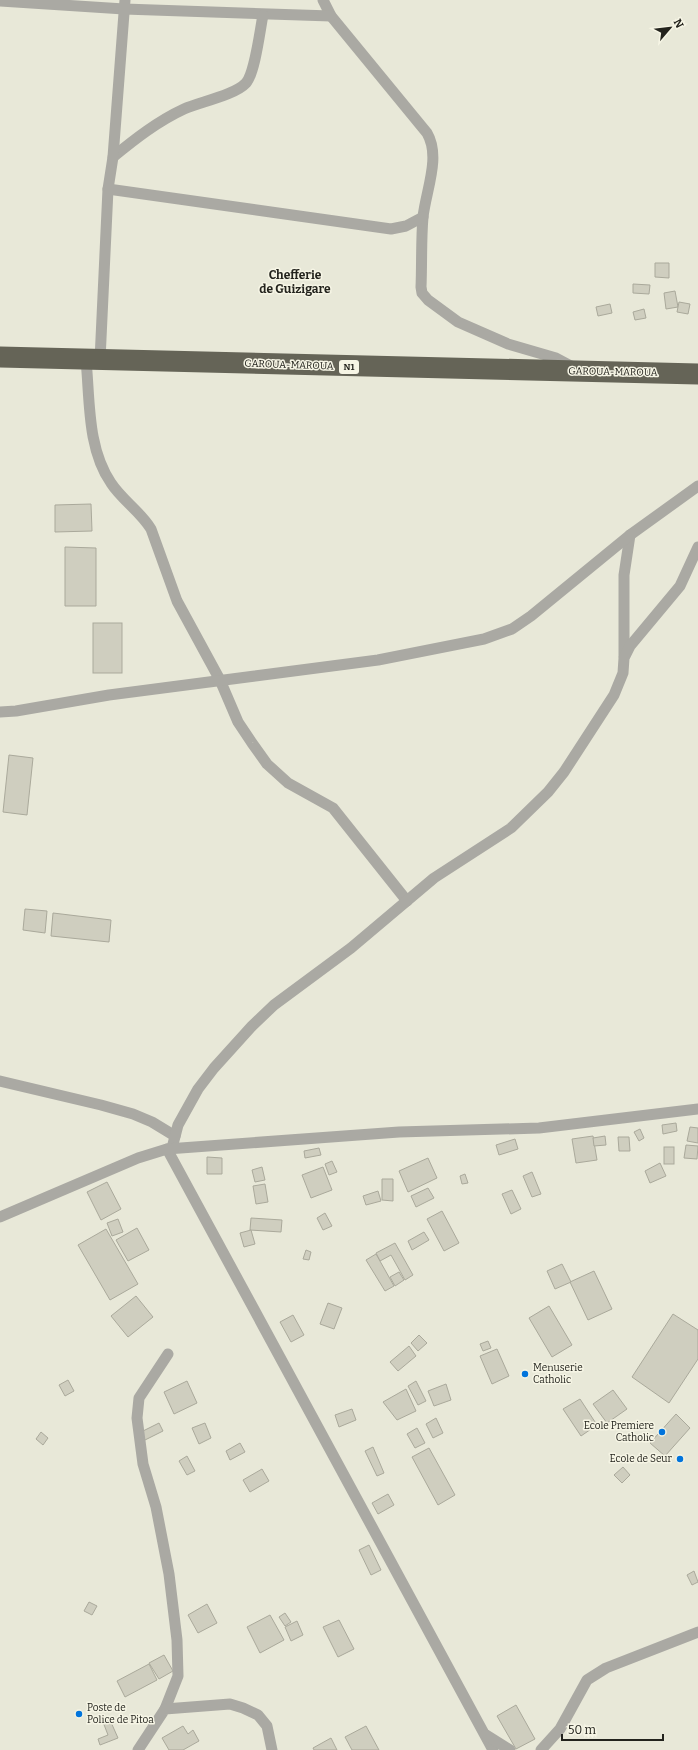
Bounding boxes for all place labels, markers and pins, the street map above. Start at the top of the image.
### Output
place label: Menuserie Catholic [533,1362,583,1386]
marker: Menuserie Catholic [520,1369,530,1379]
place label: Ecole Premiere Catholic [584,1420,654,1444]
marker: Ecole Premiere Catholic [657,1427,667,1437]
place label: Ecole de Seur [610,1453,673,1465]
marker: Ecole de Seur [675,1454,685,1464]
place label: Poste de Police de Pitoa [87,1702,154,1726]
marker: Poste de Police de Pitoa [74,1709,84,1719]

